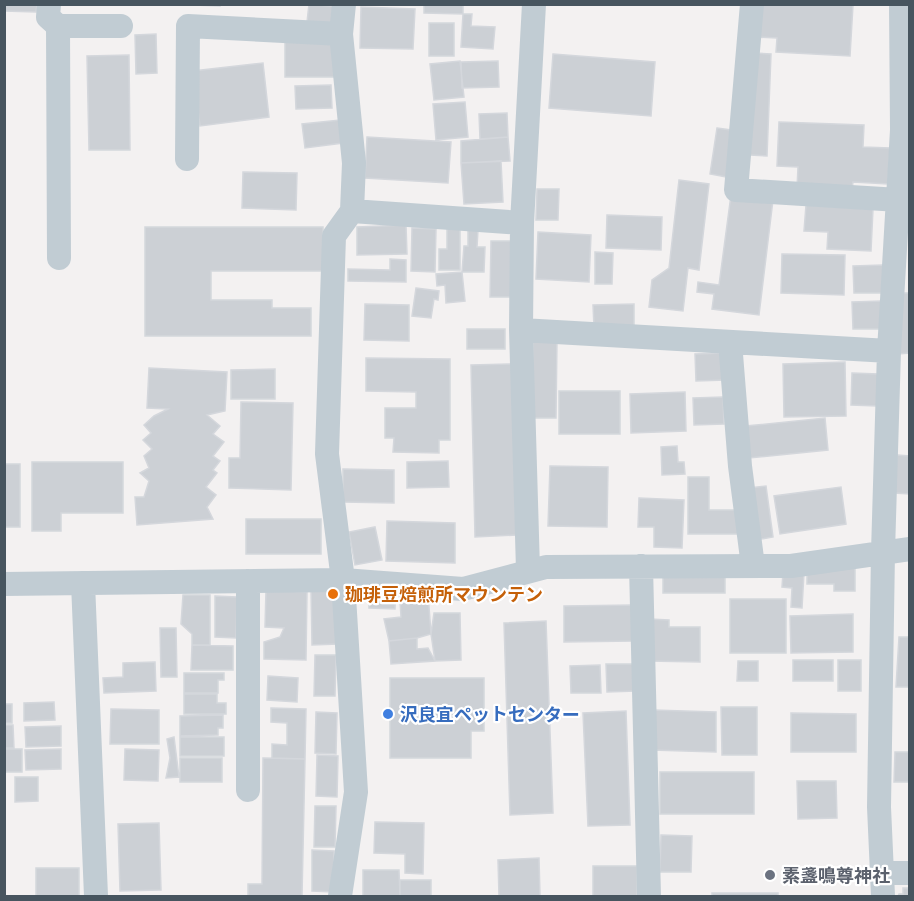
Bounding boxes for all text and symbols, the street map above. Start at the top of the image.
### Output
place label: 珈琲豆焙煎所マウンテン [345,584,543,605]
marker: 珈琲豆焙煎所マウンテン [326,587,340,601]
place label: 沢良宜ペットセンター [400,704,580,725]
marker: 沢良宜ペットセンター [381,707,395,721]
place label: 素盞鳴尊神社 [782,865,890,886]
marker: 素盞鳴尊神社 [763,868,777,882]

